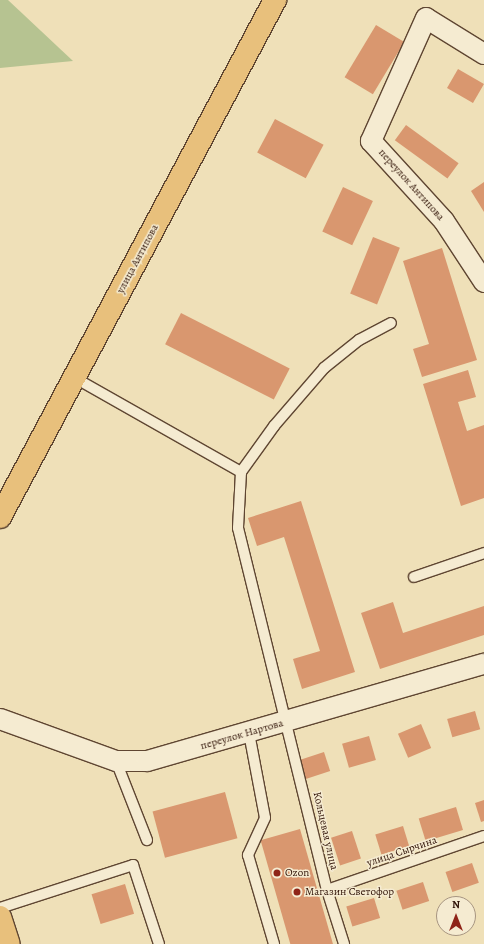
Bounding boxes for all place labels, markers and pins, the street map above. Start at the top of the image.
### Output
place label: Ozon [285,866,309,880]
marker: Ozon [272,868,282,878]
place label: Магазин Светофор [305,885,394,899]
marker: Магазин Светофор [292,887,302,897]

